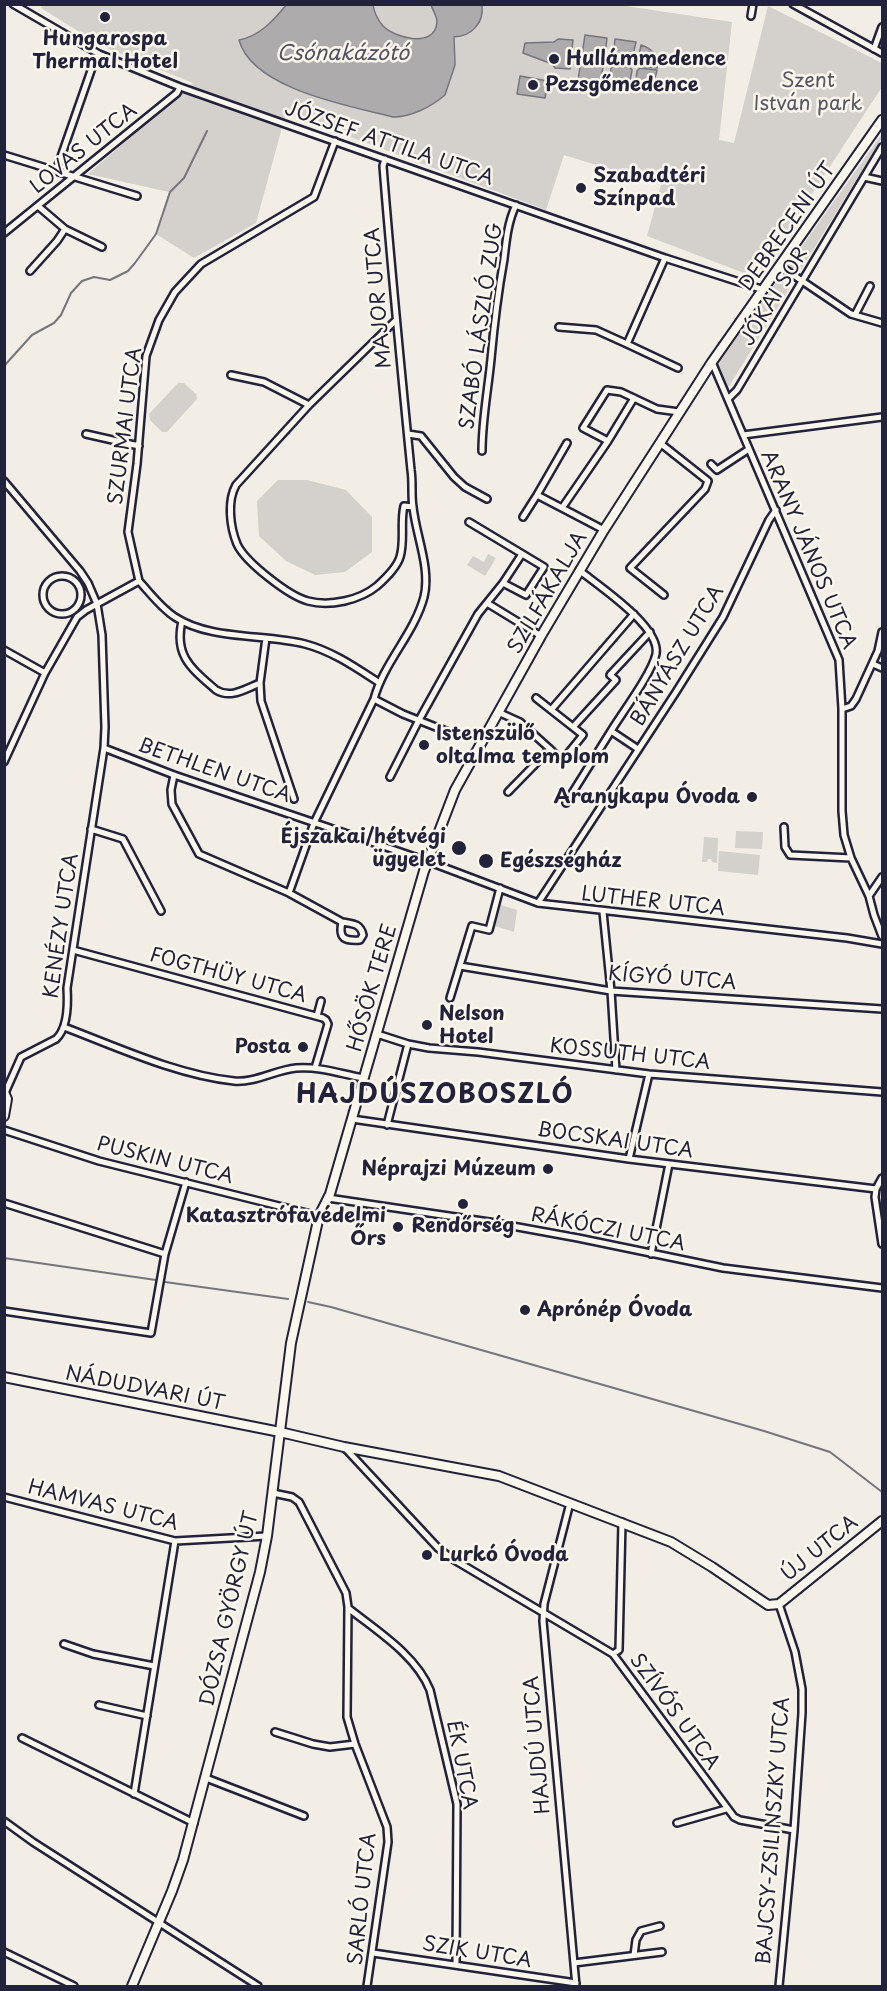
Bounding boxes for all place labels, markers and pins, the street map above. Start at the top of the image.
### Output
marker: Hungarospa Thermal Hotel [98,10,112,24]
place label: Hungarospa Thermal Hotel [32,27,178,74]
place label: Hullámmedence [566,47,726,71]
marker: Hullámmedence [547,52,561,66]
place label: Pezsgőmedence [545,73,699,97]
marker: Pezsgőmedence [526,78,540,92]
place label: Szabadtéri Színpad [593,164,706,211]
marker: Szabadtéri Színpad [574,181,588,195]
place label: Istenszülő oltalma templom [436,722,609,769]
marker: Istenszülő oltalma templom [417,738,431,752]
place label: Aranykapu Óvoda [554,785,740,809]
marker: Aranykapu Óvoda [745,790,759,804]
place label: Éjszakai/hétvégi ügyelet [281,825,446,872]
marker: Éjszakai/hétvégi ügyelet [450,839,468,857]
place label: Egészségház [500,849,621,873]
marker: Egészségház [477,852,495,870]
place label: Nelson Hotel [439,1002,505,1049]
marker: Nelson Hotel [420,1018,434,1032]
place label: Posta [235,1035,291,1059]
marker: Posta [296,1040,310,1054]
place label: Néprajzi Múzeum [362,1157,536,1181]
marker: Néprajzi Múzeum [541,1162,555,1176]
marker: Rendőrség [456,1197,470,1211]
place label: Katasztrófavédelmi Őrs [186,1204,386,1251]
place label: Rendőrség [412,1214,514,1238]
marker: Katasztrófavédelmi Őrs [391,1220,405,1234]
place label: Aprónép Óvoda [537,1298,692,1322]
marker: Aprónép Óvoda [518,1303,532,1317]
place label: Lurkó Óvoda [439,1543,569,1567]
marker: Lurkó Óvoda [420,1548,434,1562]

